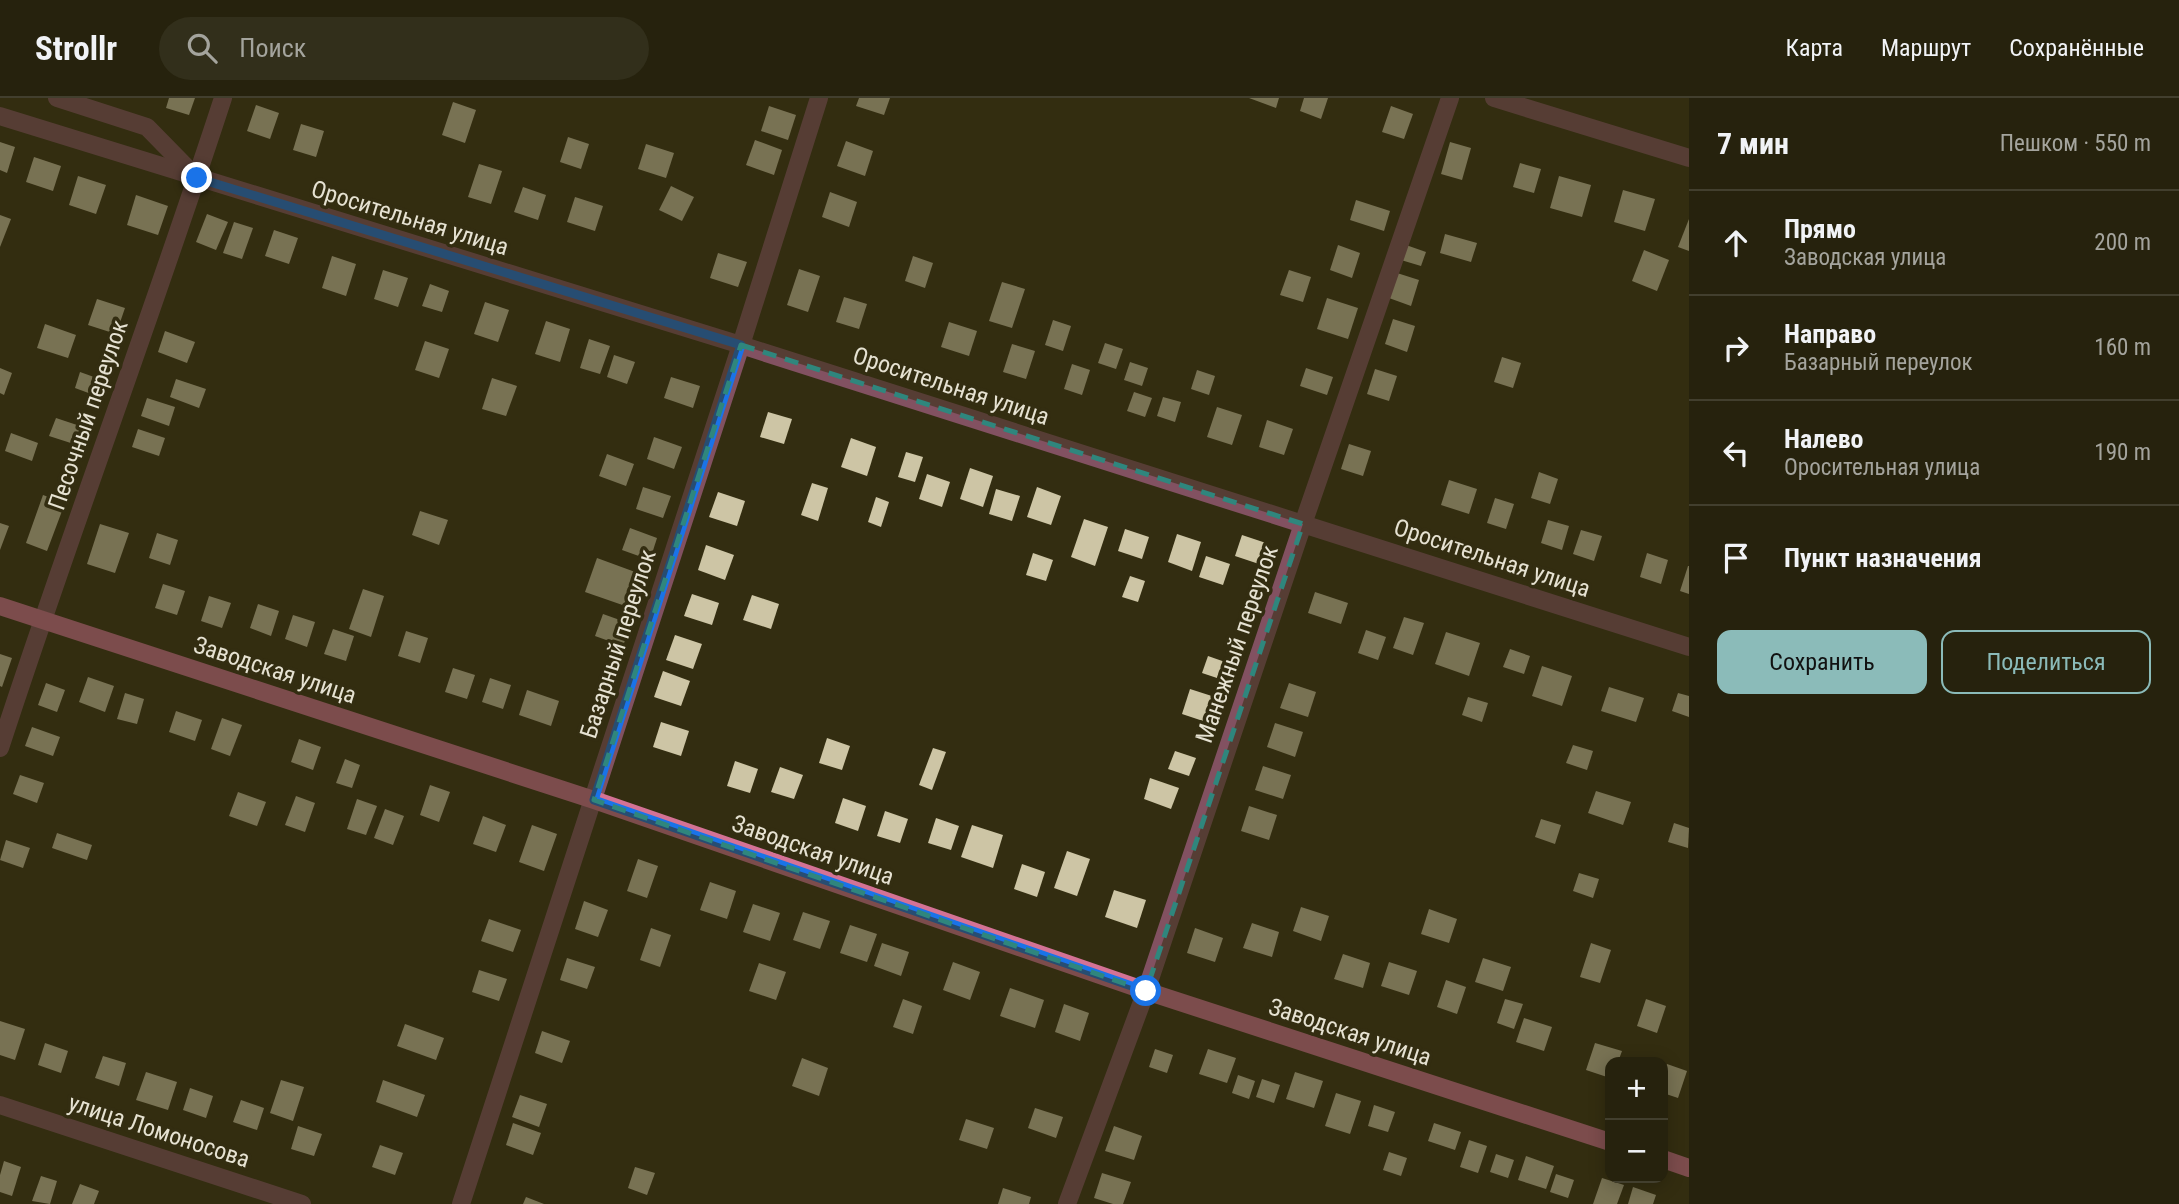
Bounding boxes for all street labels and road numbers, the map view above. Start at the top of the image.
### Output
street label: Оросительная улица [308,175,512,261]
street label: Песочный переулок [42,316,134,514]
street label: Оросительная улица [849,341,1053,431]
street label: Оросительная улица [1390,513,1594,603]
street label: Манежный переулок [1190,541,1284,746]
street label: Базарный переулок [574,546,662,742]
street label: Заводская улица [190,631,360,709]
street label: Заводская улица [728,809,898,891]
street label: Заводская улица [1265,993,1435,1071]
street label: улица Ломоносова [65,1088,253,1174]

